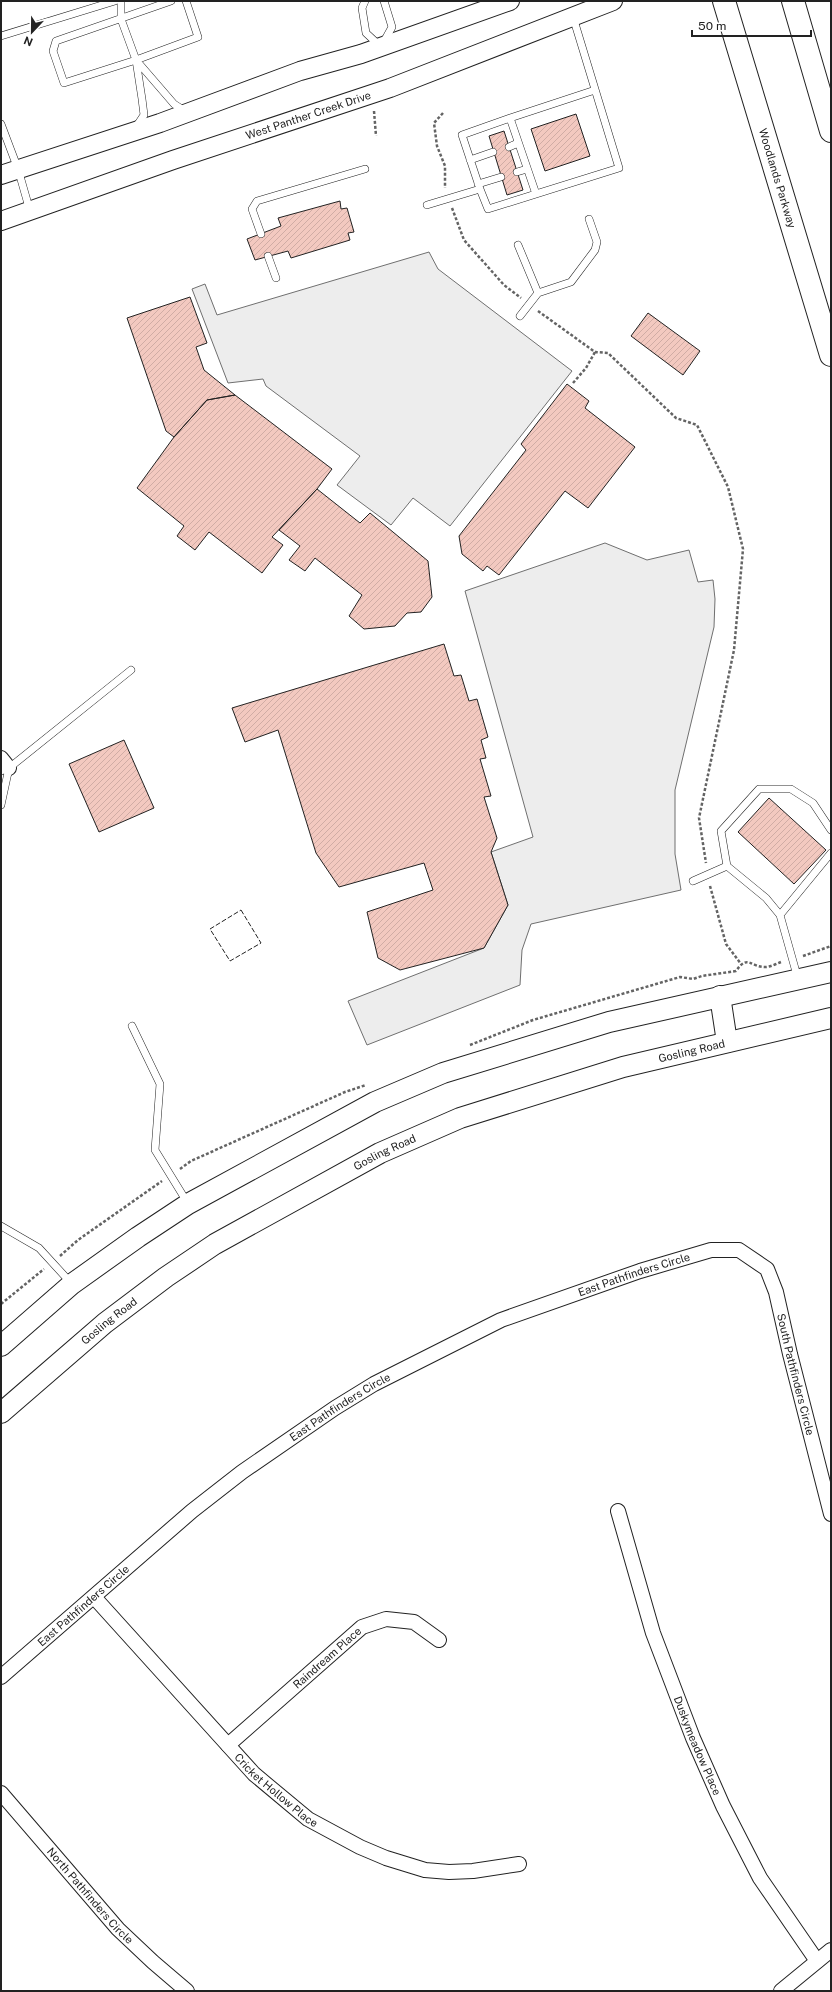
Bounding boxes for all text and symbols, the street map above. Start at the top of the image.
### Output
north arrow [12,12,52,52]
scale bar [692,12,811,38]
text: 50 m [698,19,726,33]
text: N [22,34,34,48]
street label: West Panther Creek Drive [244,89,372,141]
street label: Woodlands Parkway [757,127,798,229]
street label: Gosling Road [657,1037,726,1064]
street label: Gosling Road [351,1132,418,1172]
street label: East Pathfinders Circle [576,1251,691,1298]
street label: Gosling Road [79,1295,139,1347]
street label: South Pathfinders Circle [775,1312,817,1437]
street label: East Pathfinders Circle [287,1371,392,1443]
street label: East Pathfinders Circle [35,1563,131,1648]
street label: Raindream Place [291,1625,363,1691]
street label: Duskymeadow Place [672,1694,723,1797]
street label: Cricket Hollow Place [232,1751,320,1829]
street label: North Pathfinders Circle [45,1845,136,1946]

